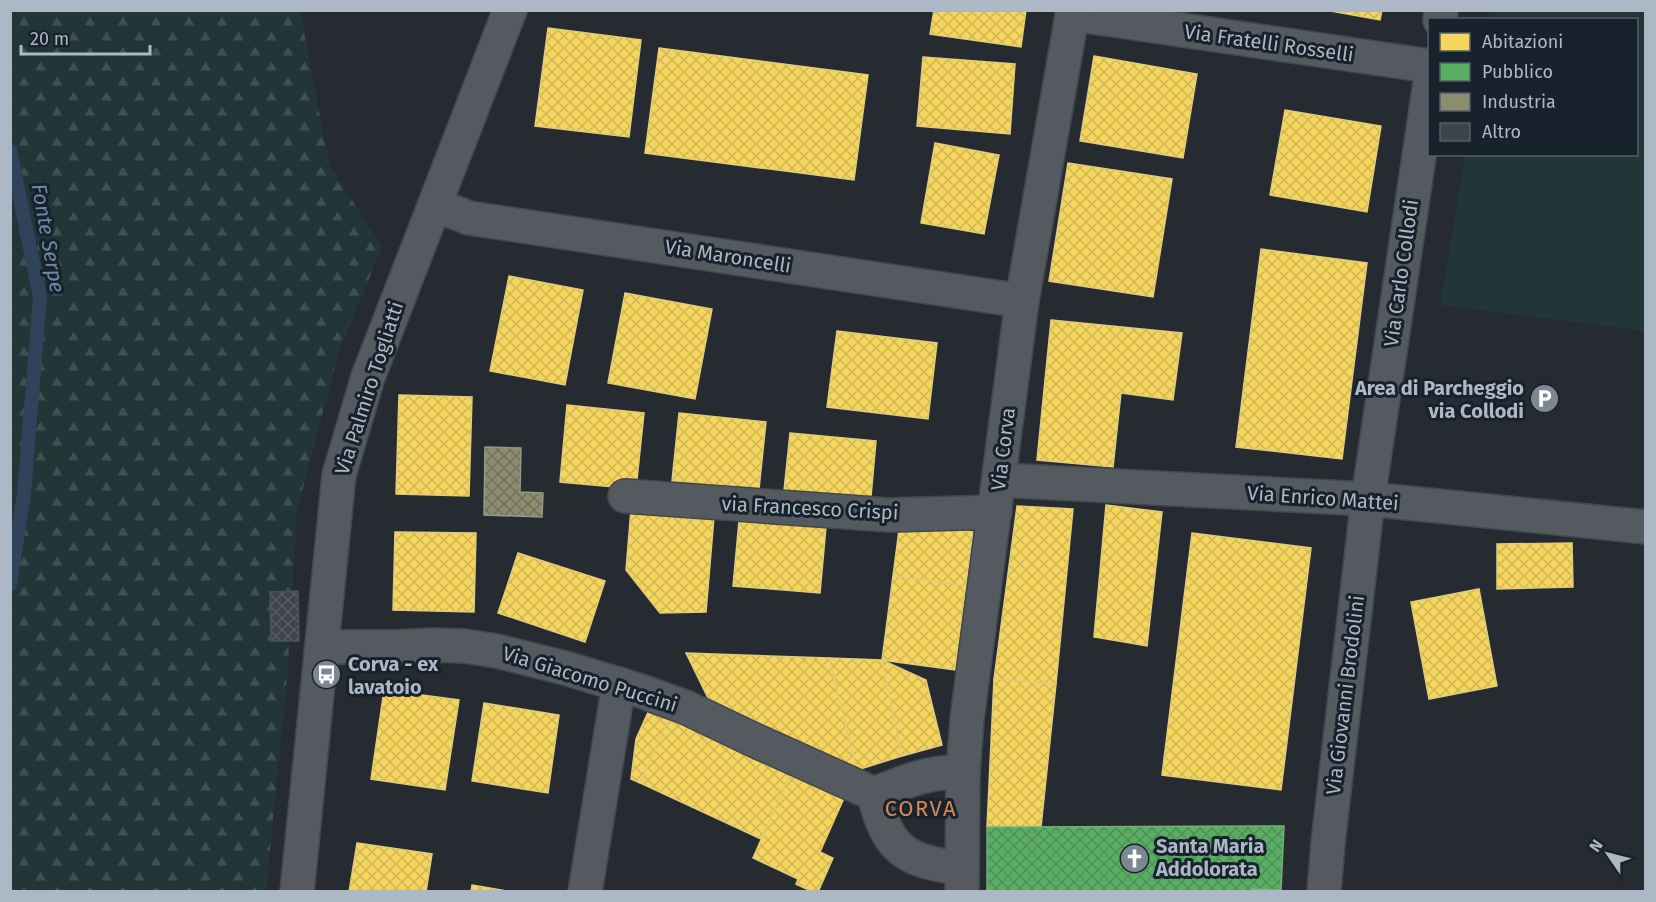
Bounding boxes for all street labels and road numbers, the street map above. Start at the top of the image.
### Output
street label: Via Fratelli Rosselli [1183,19,1355,67]
street label: Via Carlo Collodi [1379,198,1423,348]
street label: Via Maroncelli [663,234,793,278]
street label: Via Palmiro Togliatti [330,298,408,478]
street label: Via Corva [986,406,1020,492]
street label: Via Enrico Mattei [1246,481,1400,515]
street label: via Francesco Crispi [721,491,899,525]
street label: Via Giovanni Brodolini [1321,594,1369,796]
street label: Via Giacomo Puccini [500,641,680,717]

